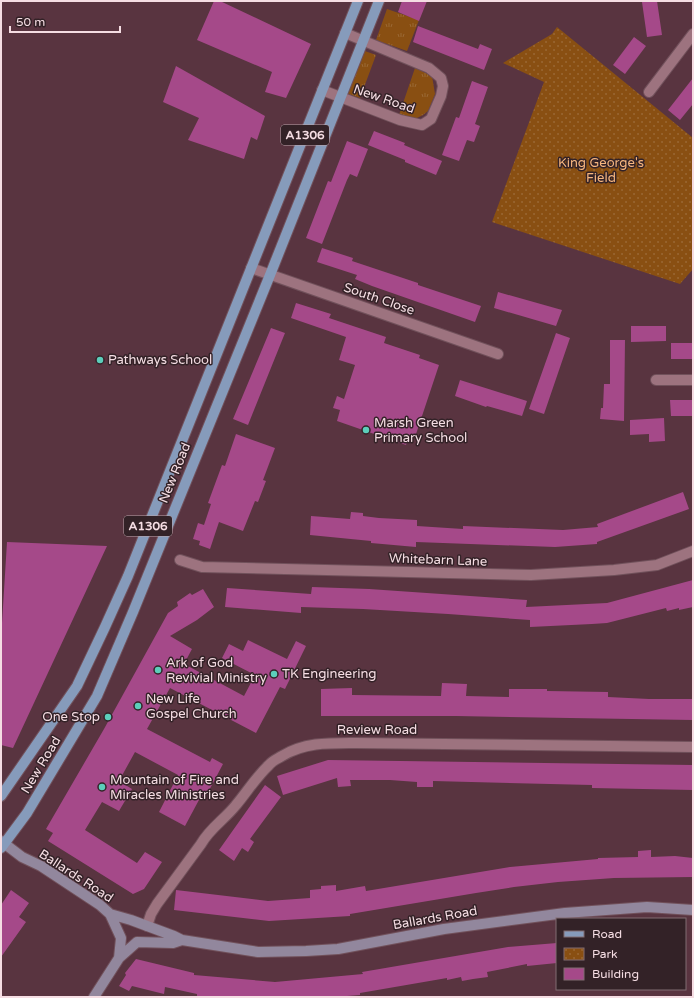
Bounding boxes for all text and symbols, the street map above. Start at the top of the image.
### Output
scale bar [10,8,120,34]
text: 50 m [16,15,45,29]
street label: New Road [351,81,417,117]
road number: A1306 [281,125,329,145]
park label: King George's Field [558,155,644,186]
street label: South Close [341,279,417,319]
place label: Pathways School [108,352,212,368]
marker: Pathways School [95,355,105,365]
place label: Marsh Green Primary School [374,415,467,446]
marker: Marsh Green Primary School [361,425,371,435]
street label: New Road [156,440,194,506]
road number: A1306 [124,516,172,536]
street label: Whitebarn Lane [389,550,487,570]
place label: Ark of God Revivial Ministry [166,655,267,686]
marker: Ark of God Revivial Ministry [153,665,163,675]
place label: TK Engineering [282,666,377,682]
marker: TK Engineering [269,669,279,679]
place label: New Life Gospel Church [146,691,237,722]
marker: New Life Gospel Church [133,701,143,711]
place label: One Stop [42,709,100,725]
marker: One Stop [103,712,113,722]
street label: Review Road [337,722,417,738]
street label: New Road [18,733,64,797]
place label: Mountain of Fire and Miracles Ministries [110,772,239,803]
marker: Mountain of Fire and Miracles Ministries [97,782,107,792]
street label: Ballards Road [36,846,116,906]
street label: Ballards Road [392,903,478,933]
legend [556,918,686,990]
text: Road [592,927,622,941]
text: Park [592,947,618,961]
text: Building [592,967,639,981]

